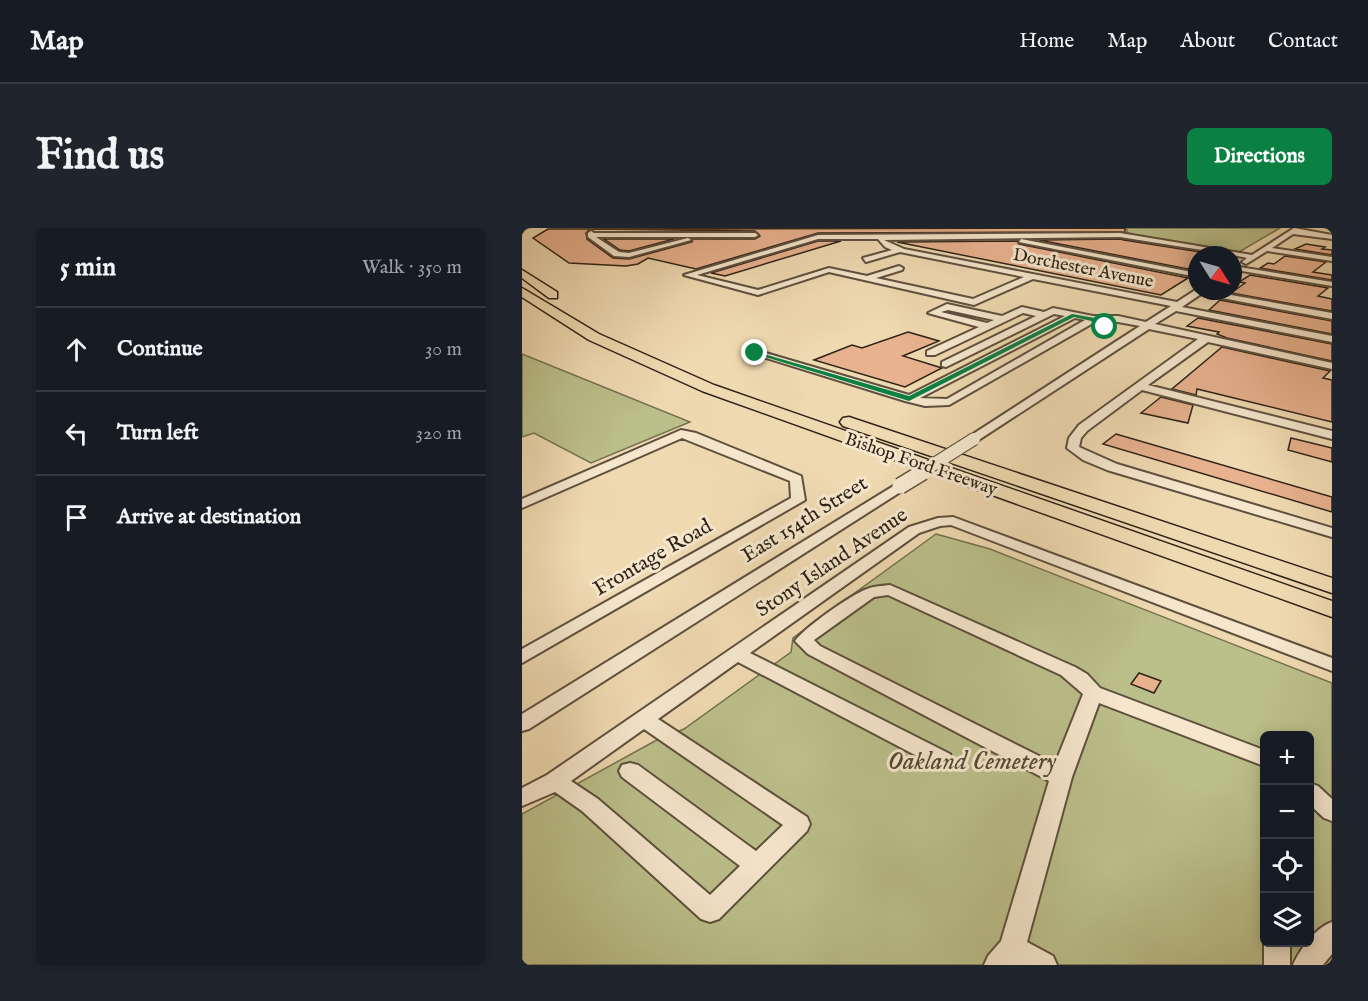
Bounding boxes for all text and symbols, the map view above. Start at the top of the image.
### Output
text: Map [30,24,84,59]
text: Home [1019,28,1074,55]
text: Map [1107,28,1147,55]
text: About [1180,28,1235,55]
text: Contact [1268,28,1338,55]
button: Directions [1187,128,1332,185]
text: Find us [36,130,164,183]
street label: Dorchester Avenue [1011,244,1155,294]
north arrow [1188,246,1242,300]
text: 5 min [60,251,116,284]
text: Walk · 350 m [362,255,462,280]
route start [1091,313,1117,339]
icon: ahead [60,333,93,366]
text: Continue [117,335,203,363]
text: 30 m [425,337,462,362]
route end [741,339,767,365]
icon: left [60,417,93,450]
text: Turn left [117,419,199,447]
text: 320 m [416,421,462,446]
street label: Bishop Ford Freeway [842,428,1000,502]
street label: East 154th Street [737,471,873,569]
icon: arrive [60,501,93,534]
street label: Stony Island Avenue [751,502,913,624]
text: Arrive at destination [117,503,301,531]
street label: Frontage Road [589,513,718,603]
map controls [1260,731,1314,947]
button: + [1260,731,1314,785]
park label: Oakland Cemetery [888,745,1057,778]
button: − [1260,785,1314,839]
button: locate [1260,839,1314,893]
button: layers [1260,893,1314,947]

